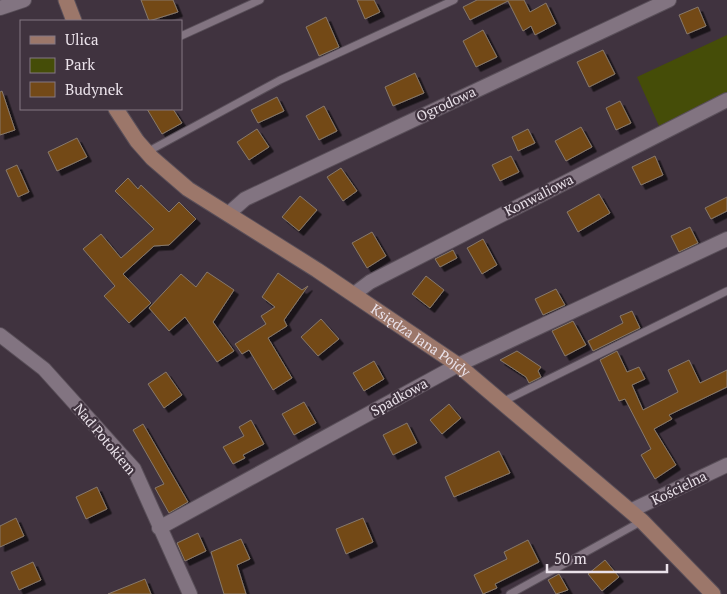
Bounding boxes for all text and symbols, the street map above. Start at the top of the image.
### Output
legend [20,20,182,110]
text: Ulica [65,29,99,49]
text: Park [65,54,95,74]
text: Budynek [65,79,123,99]
street label: Ogrodowa [413,82,479,126]
street label: Konwaliowa [501,169,576,220]
street label: Księdza Jana Pojdy [367,299,476,381]
street label: Spadkowa [367,373,431,420]
street label: Nad Potokiem [70,399,141,478]
street label: Kościelna [648,466,710,509]
scale bar [547,542,667,574]
text: 50 m [554,548,587,568]

